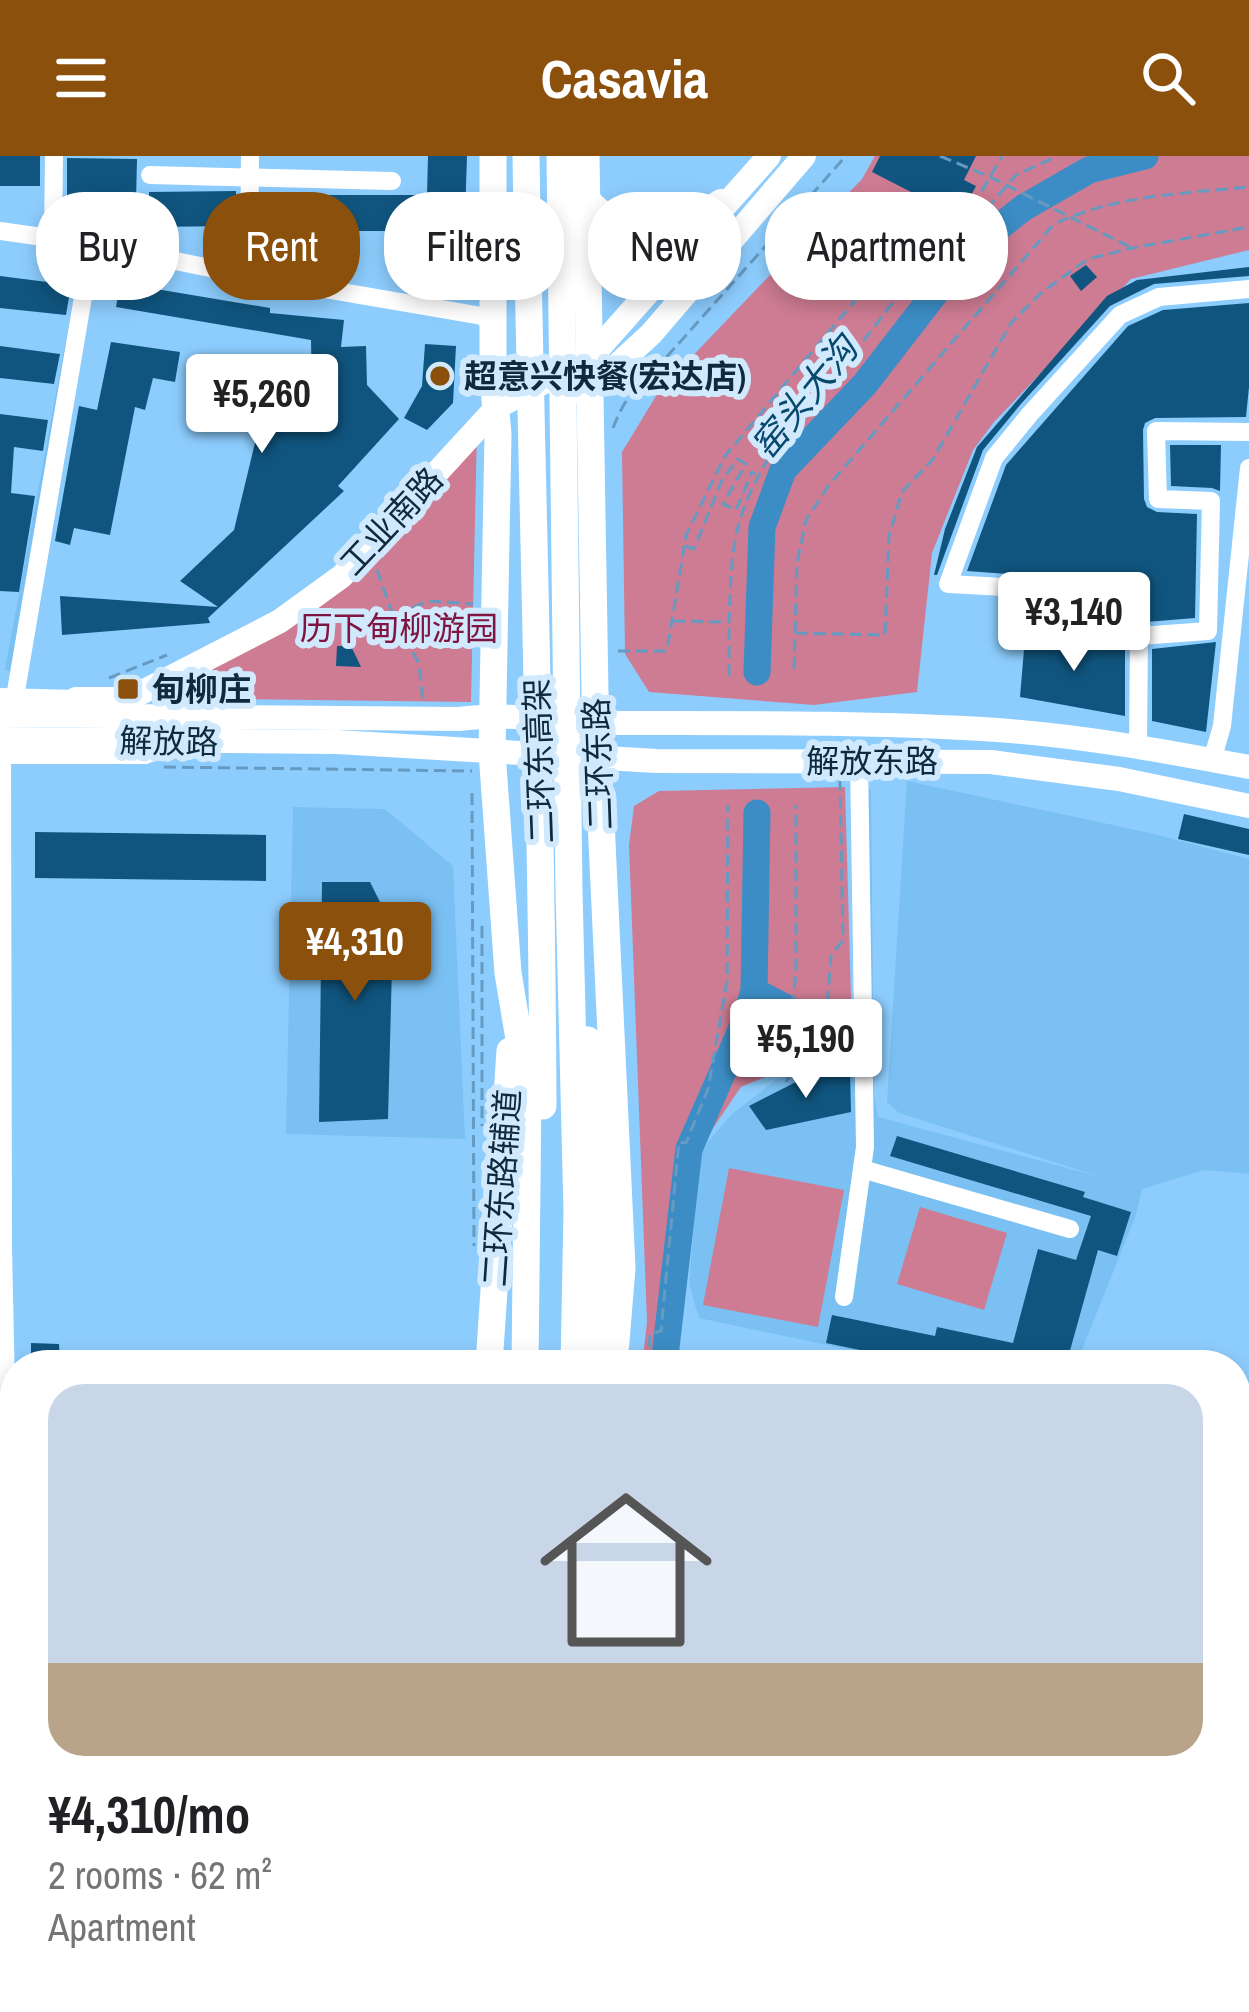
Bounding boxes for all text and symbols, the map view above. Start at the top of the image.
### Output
text: Casavia [541,42,708,115]
icon: menu [48,45,114,111]
icon: search [1135,45,1201,111]
chip: Buy [36,192,179,300]
chip: Rent [203,192,360,300]
chip: Filters [384,192,564,300]
chip: New [588,192,741,300]
chip: Apartment [765,192,1008,300]
water label: 窑头大沟 [740,323,870,468]
pin: ¥5,260 [164,354,360,456]
place label: 超意兴快餐(宏达店) [464,354,746,398]
marker: 超意兴快餐(宏达店) [427,363,453,389]
text: ¥5,260 [213,367,311,419]
street label: 工业南路 [330,458,452,584]
pin: ¥3,140 [976,572,1172,674]
text: ¥3,140 [1025,585,1123,637]
park label: 历下甸柳游园 [300,606,498,650]
place label: 甸柳庄 [152,667,251,711]
marker: 甸柳庄 [115,676,141,702]
street label: 二环东高架 [514,678,564,844]
street label: 二环东路 [574,697,622,831]
street label: 解放路 [119,718,219,764]
street label: 解放东路 [806,739,938,783]
pin: ¥4,310 [257,902,453,1004]
text: ¥4,310 [306,915,404,967]
pin: ¥5,190 [708,999,904,1101]
text: ¥5,190 [757,1012,855,1064]
street label: 二环东路辅道 [472,1088,530,1288]
icon: home [518,1462,734,1678]
text: ¥4,310/mo [48,1780,250,1849]
text: 2 rooms · 62 m² [48,1849,272,1901]
text: Apartment [48,1901,196,1953]

